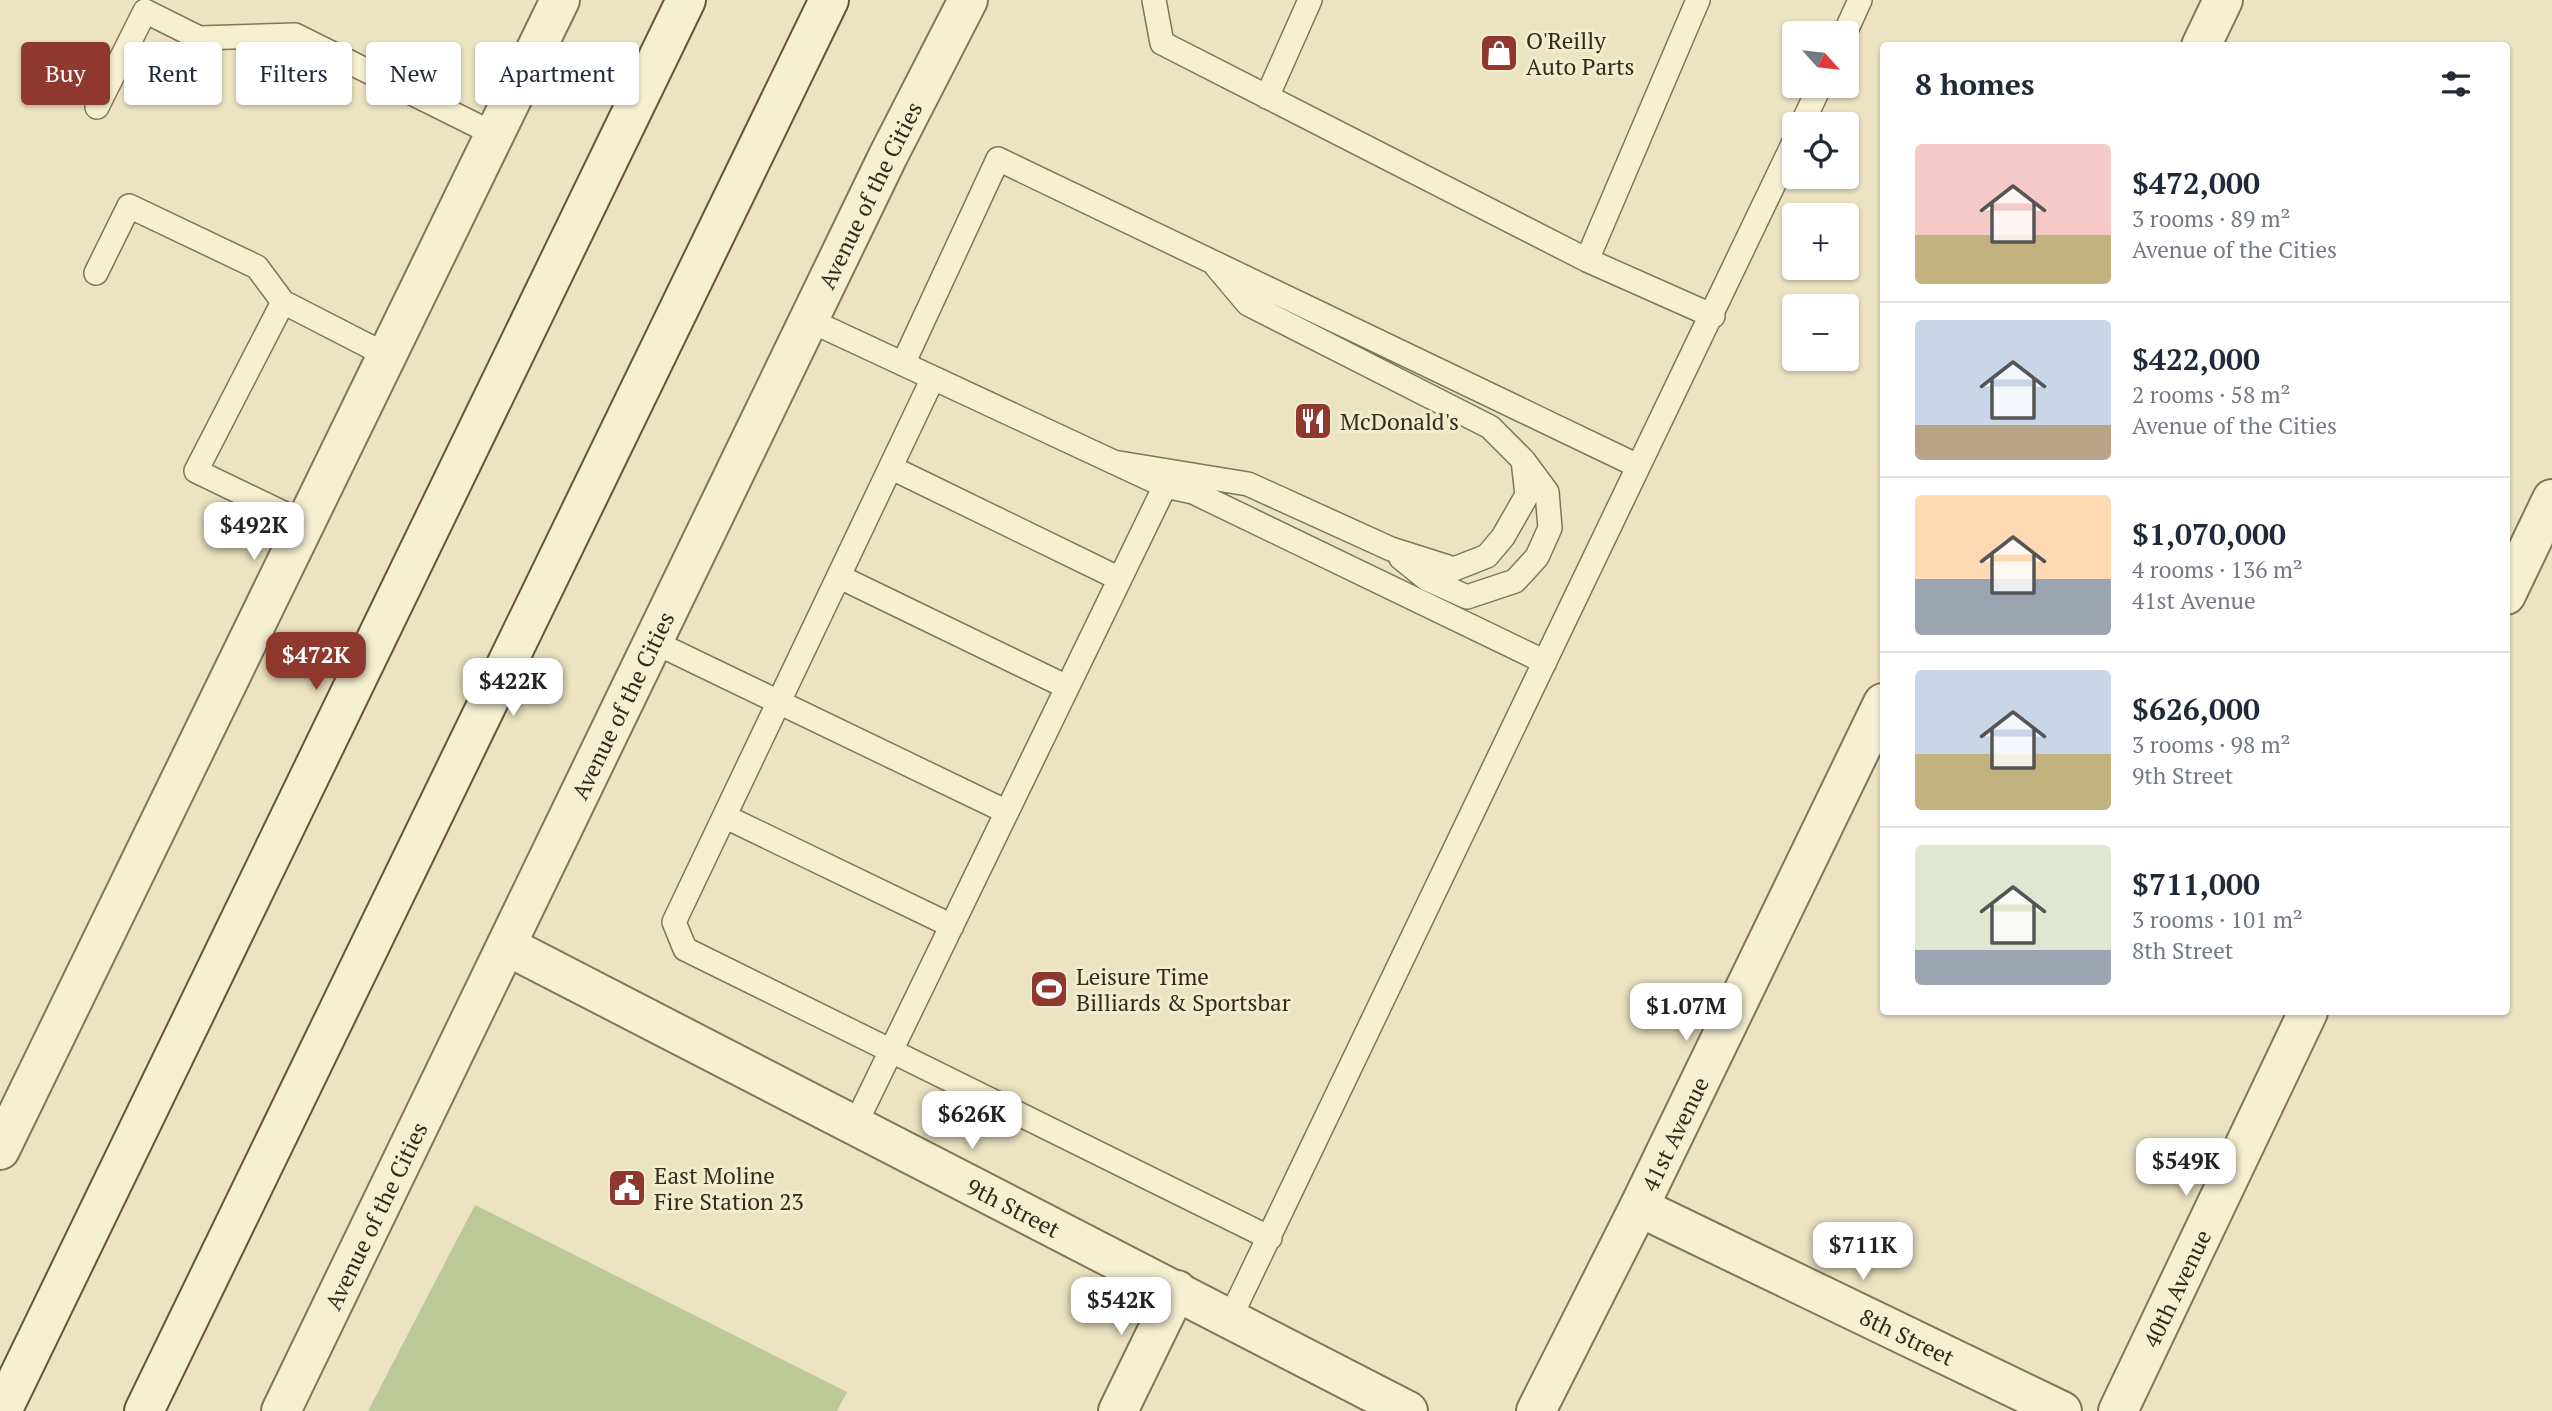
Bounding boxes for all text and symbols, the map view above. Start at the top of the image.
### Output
north arrow [1782,21,1858,98]
map controls [1782,21,1859,371]
place label: O'Reilly Auto Parts [1526,25,1634,82]
shop icon: O'Reilly Auto Parts [1478,32,1520,74]
chip: Buy [21,42,110,105]
chip: Rent [124,42,222,105]
chip: Filters [236,42,352,105]
chip: New [366,42,461,105]
chip: Apartment [475,42,639,105]
text: 8 homes [1915,64,2034,104]
icon: filters [2437,65,2475,103]
street label: Avenue of the Cities [811,96,929,294]
button: locate [1782,112,1859,189]
text: $472,000 [2132,163,2260,203]
icon: home [1971,172,2055,256]
button: + [1782,203,1859,280]
text: 3 rooms · 89 m² [2132,203,2291,234]
text: Avenue of the Cities [2132,234,2337,265]
button: − [1782,294,1859,371]
text: $422,000 [2132,339,2260,379]
icon: home [1971,348,2055,432]
text: 2 rooms · 58 m² [2132,379,2291,410]
restaurant icon: McDonald's [1292,400,1334,442]
place label: McDonald's [1340,406,1459,437]
text: Avenue of the Cities [2132,410,2337,441]
pin: $492K [205,503,303,562]
text: $492K [220,509,288,540]
text: $1,070,000 [2132,514,2286,554]
icon: home [1971,523,2055,607]
text: 4 rooms · 136 m² [2132,554,2303,585]
text: 41st Avenue [2132,585,2255,616]
street label: Avenue of the Cities [564,606,681,804]
pin: $472K [267,632,365,692]
text: $472K [282,639,350,670]
pin: $422K [464,658,562,718]
text: $422K [479,665,547,696]
text: $626,000 [2132,689,2260,729]
icon: home [1971,698,2055,782]
text: 3 rooms · 98 m² [2132,729,2291,760]
text: 9th Street [2132,760,2233,791]
text: $711,000 [2132,864,2260,904]
icon: home [1971,873,2055,957]
text: 3 rooms · 101 m² [2132,904,2303,935]
text: 8th Street [2132,935,2233,966]
place label: Leisure Time Billiards & Sportsbar [1076,961,1291,1018]
sports icon: Leisure Time Billiards & Sportsbar [1028,968,1070,1010]
pin: $1.07M [1629,984,1743,1043]
text: $1.07M [1646,990,1726,1021]
street label: 41st Avenue [1634,1071,1715,1196]
pin: $626K [923,1092,1021,1151]
text: $626K [938,1098,1006,1129]
street label: Avenue of the Cities [317,1117,434,1315]
pin: $549K [2137,1138,2235,1198]
text: $549K [2152,1145,2220,1176]
place label: East Moline Fire Station 23 [654,1160,804,1217]
public building icon: East Moline Fire Station 23 [606,1167,648,1209]
street label: 9th Street [961,1170,1066,1245]
pin: $711K [1814,1222,1912,1282]
street label: 40th Avenue [2135,1224,2218,1352]
text: $711K [1829,1229,1897,1260]
pin: $542K [1072,1278,1170,1337]
text: $542K [1087,1284,1155,1315]
street label: 8th Street [1855,1300,1960,1373]

